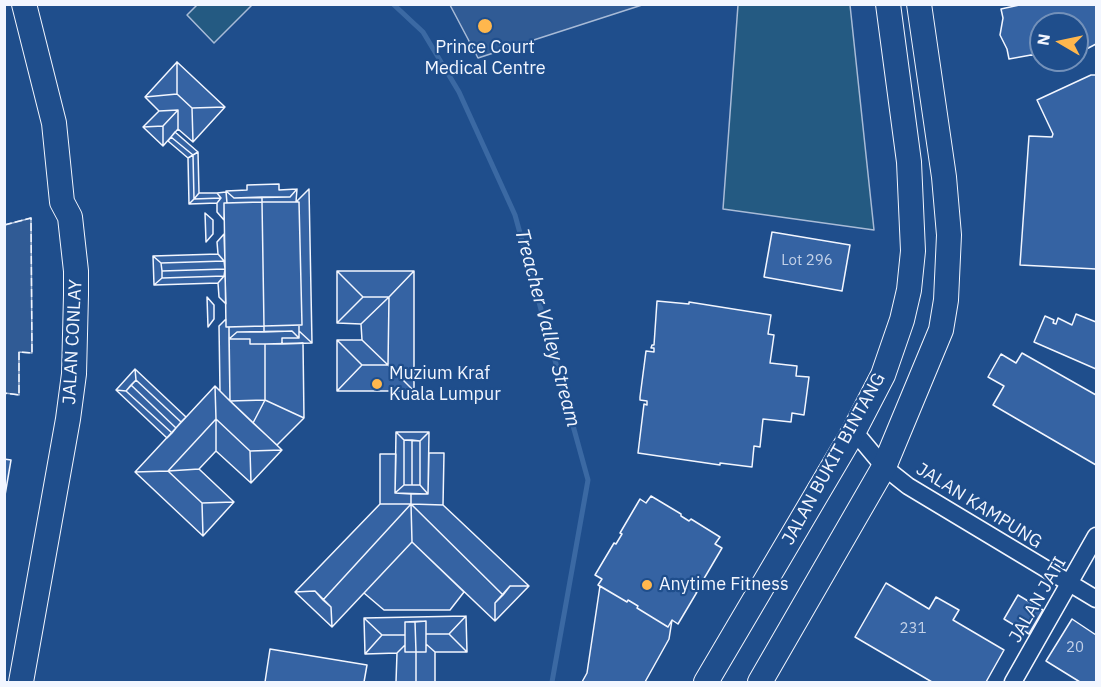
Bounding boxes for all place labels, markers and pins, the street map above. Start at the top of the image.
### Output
marker: Prince Court Medical Centre [476,17,494,35]
place label: Prince Court Medical Centre [424,37,546,80]
place label: Muzium Kraf Kuala Lumpur [389,363,501,406]
marker: Muzium Kraf Kuala Lumpur [370,377,384,391]
place label: Anytime Fitness [659,574,789,596]
marker: Anytime Fitness [640,578,654,592]

